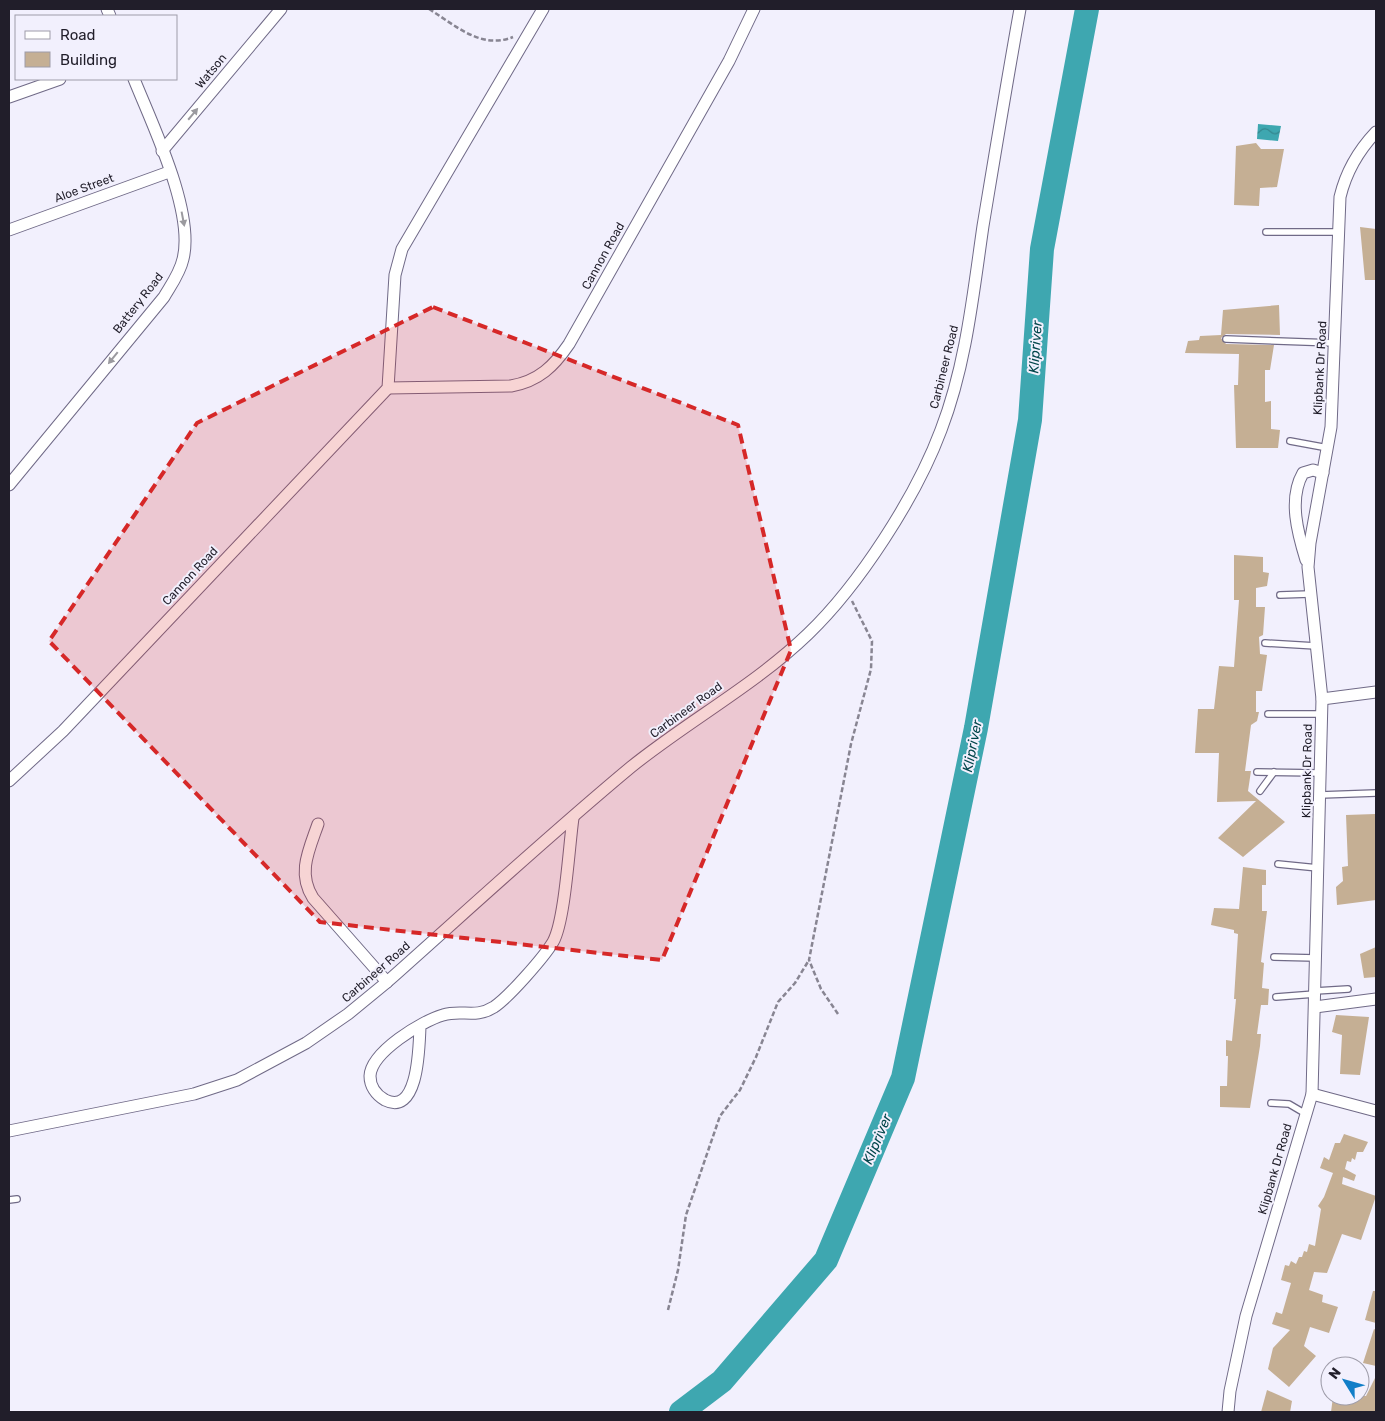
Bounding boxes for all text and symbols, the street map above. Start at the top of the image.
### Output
legend [15,15,178,80]
text: Road [60,26,96,44]
text: Building [60,51,117,69]
street label: Watson [192,51,230,91]
one-way arrow [188,108,199,121]
street label: Aloe Street [52,171,116,205]
one-way arrow [180,211,188,227]
street label: Cannon Road [579,220,627,292]
street label: Battery Road [110,270,166,336]
water label: Klipriver [1025,319,1046,374]
street label: Klipbank Dr Road [1311,321,1329,415]
street label: Carbineer Road [927,324,961,410]
one-way arrow [108,351,119,364]
street label: Cannon Road [159,544,221,608]
street label: Carbineer Road [647,679,725,741]
water label: Klipriver [959,718,986,774]
street label: Klipbank Dr Road [1299,724,1315,818]
street label: Carbineer Road [339,939,413,1005]
water label: Klipriver [859,1111,896,1167]
street label: Klipbank Dr Road [1255,1122,1295,1216]
north arrow [1320,1356,1370,1406]
text: N [1325,1364,1345,1383]

